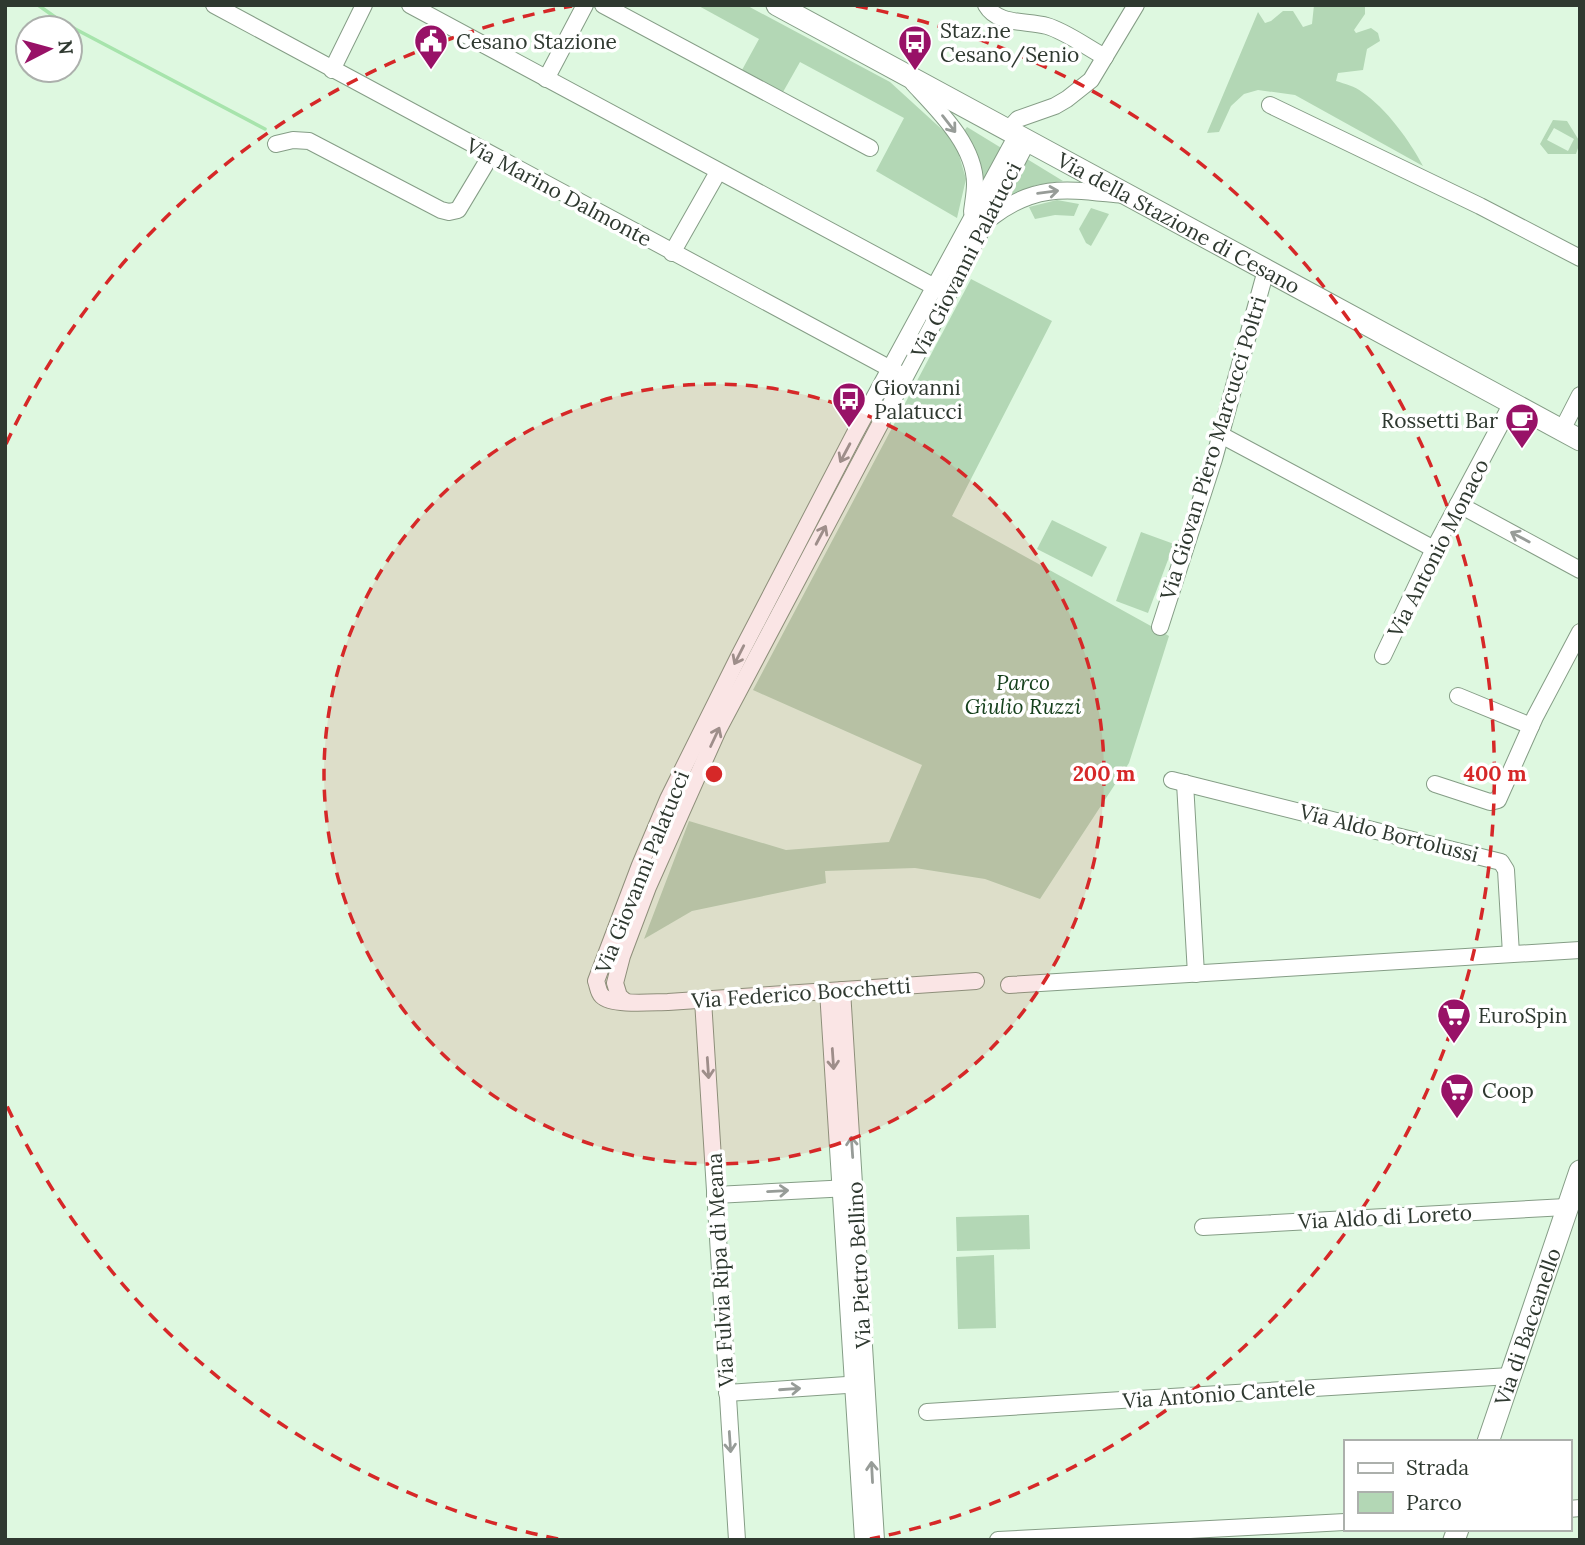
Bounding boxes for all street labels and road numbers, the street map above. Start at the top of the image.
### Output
street label: Via Marino Dalmonte [461,131,657,252]
street label: Via della Stazione di Cesano [1052,145,1305,299]
street label: Via Giovanni Palatucci [904,157,1027,363]
street label: Via Giovan Piero Marcucci Poltri [1154,293,1272,604]
street label: Via Antonio Monaco [1381,454,1495,643]
street label: Via Giovanni Palatucci [589,766,695,978]
street label: Via Aldo Bortolussi [1296,797,1481,868]
street label: Via Federico Bocchetti [689,972,912,1014]
street label: Via Fulvia Ripa di Meana [700,1152,740,1389]
street label: Via Pietro Bellino [841,1181,877,1350]
street label: Via Aldo di Loreto [1296,1199,1473,1235]
street label: Via di Baccanello [1488,1244,1566,1410]
street label: Via Antonio Cantele [1121,1374,1316,1414]

